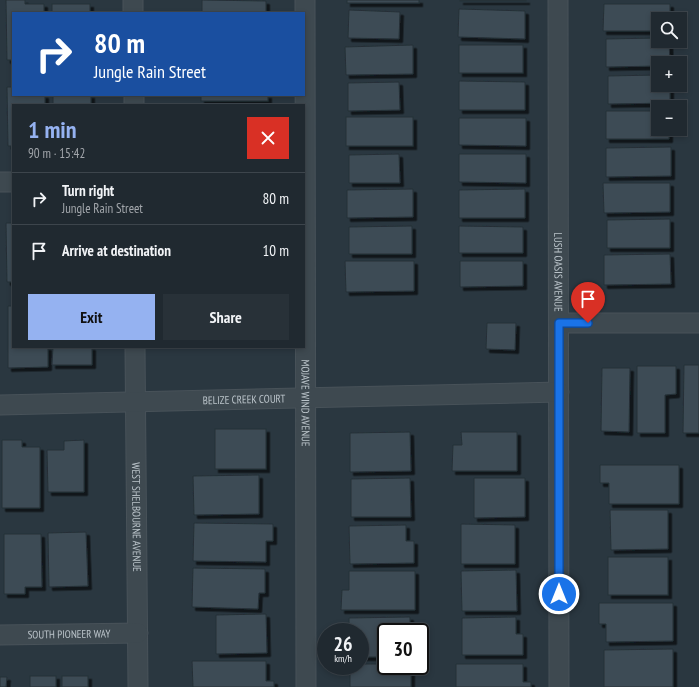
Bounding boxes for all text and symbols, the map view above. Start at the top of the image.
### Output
map controls [651,12,687,136]
button: search [651,12,687,48]
text: 80 m [94,24,145,61]
icon: right [28,28,80,80]
button: + [651,56,687,92]
text: Jungle Rain Street [94,60,206,83]
button: − [651,100,687,136]
text: 1 min [28,114,76,145]
button: close [247,117,289,159]
text: 90 m · 15:42 [28,145,85,162]
text: Turn right [62,181,114,200]
icon: right [28,188,50,210]
text: 80 m [263,189,289,208]
text: Jungle Rain Street [62,200,143,217]
street label: LUSH OASIS AVENUE [551,232,565,312]
icon: arrive [28,240,50,262]
text: Arrive at destination [62,241,171,260]
text: 10 m [263,241,289,260]
pin [571,282,605,323]
icon: arrive [577,288,599,310]
button: Exit [28,294,155,340]
button: Share [163,294,289,340]
street label: MOJAVE WIND AVENUE [299,359,313,447]
street label: BELIZE CREEK COURT [202,391,285,407]
street label: WEST SHELBOURNE AVENUE [129,462,144,572]
position arrow [538,573,580,615]
speed limit sign: 30 [377,623,429,675]
street label: SOUTH PIONEER WAY [27,626,110,642]
text: 26 [333,631,353,657]
text: km/h [334,652,352,665]

